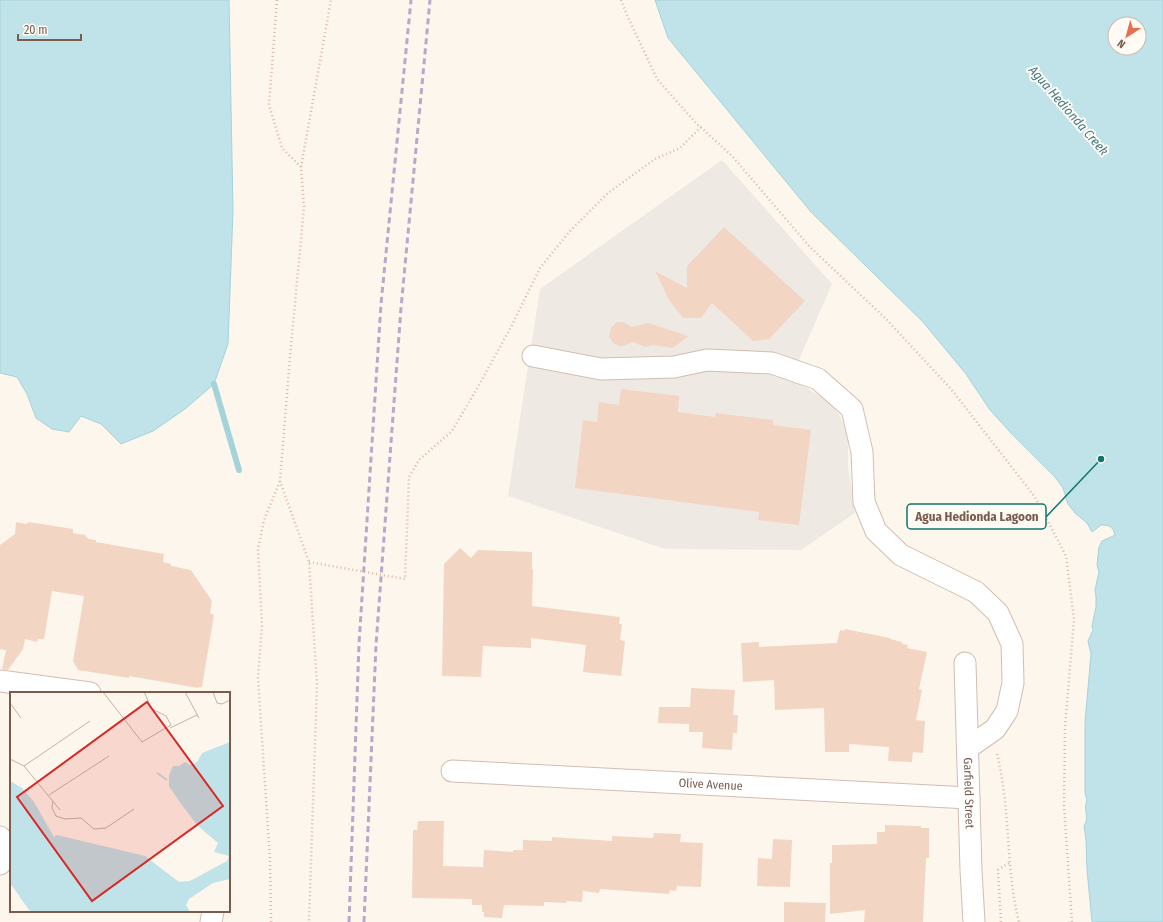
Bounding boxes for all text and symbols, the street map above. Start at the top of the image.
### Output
scale bar [18,16,81,42]
north arrow [1107,16,1147,56]
text: 20 m [24,23,48,37]
text: N [1115,36,1128,51]
water label: Agua Hedionda Creek [1025,62,1112,159]
callout: Agua Hedionda Lagoon [907,504,1046,529]
text: Agua Hedionda Lagoon [914,509,1039,524]
inset map [10,692,230,912]
street label: Garfield Street [961,757,977,829]
street label: Olive Avenue [678,776,743,793]

